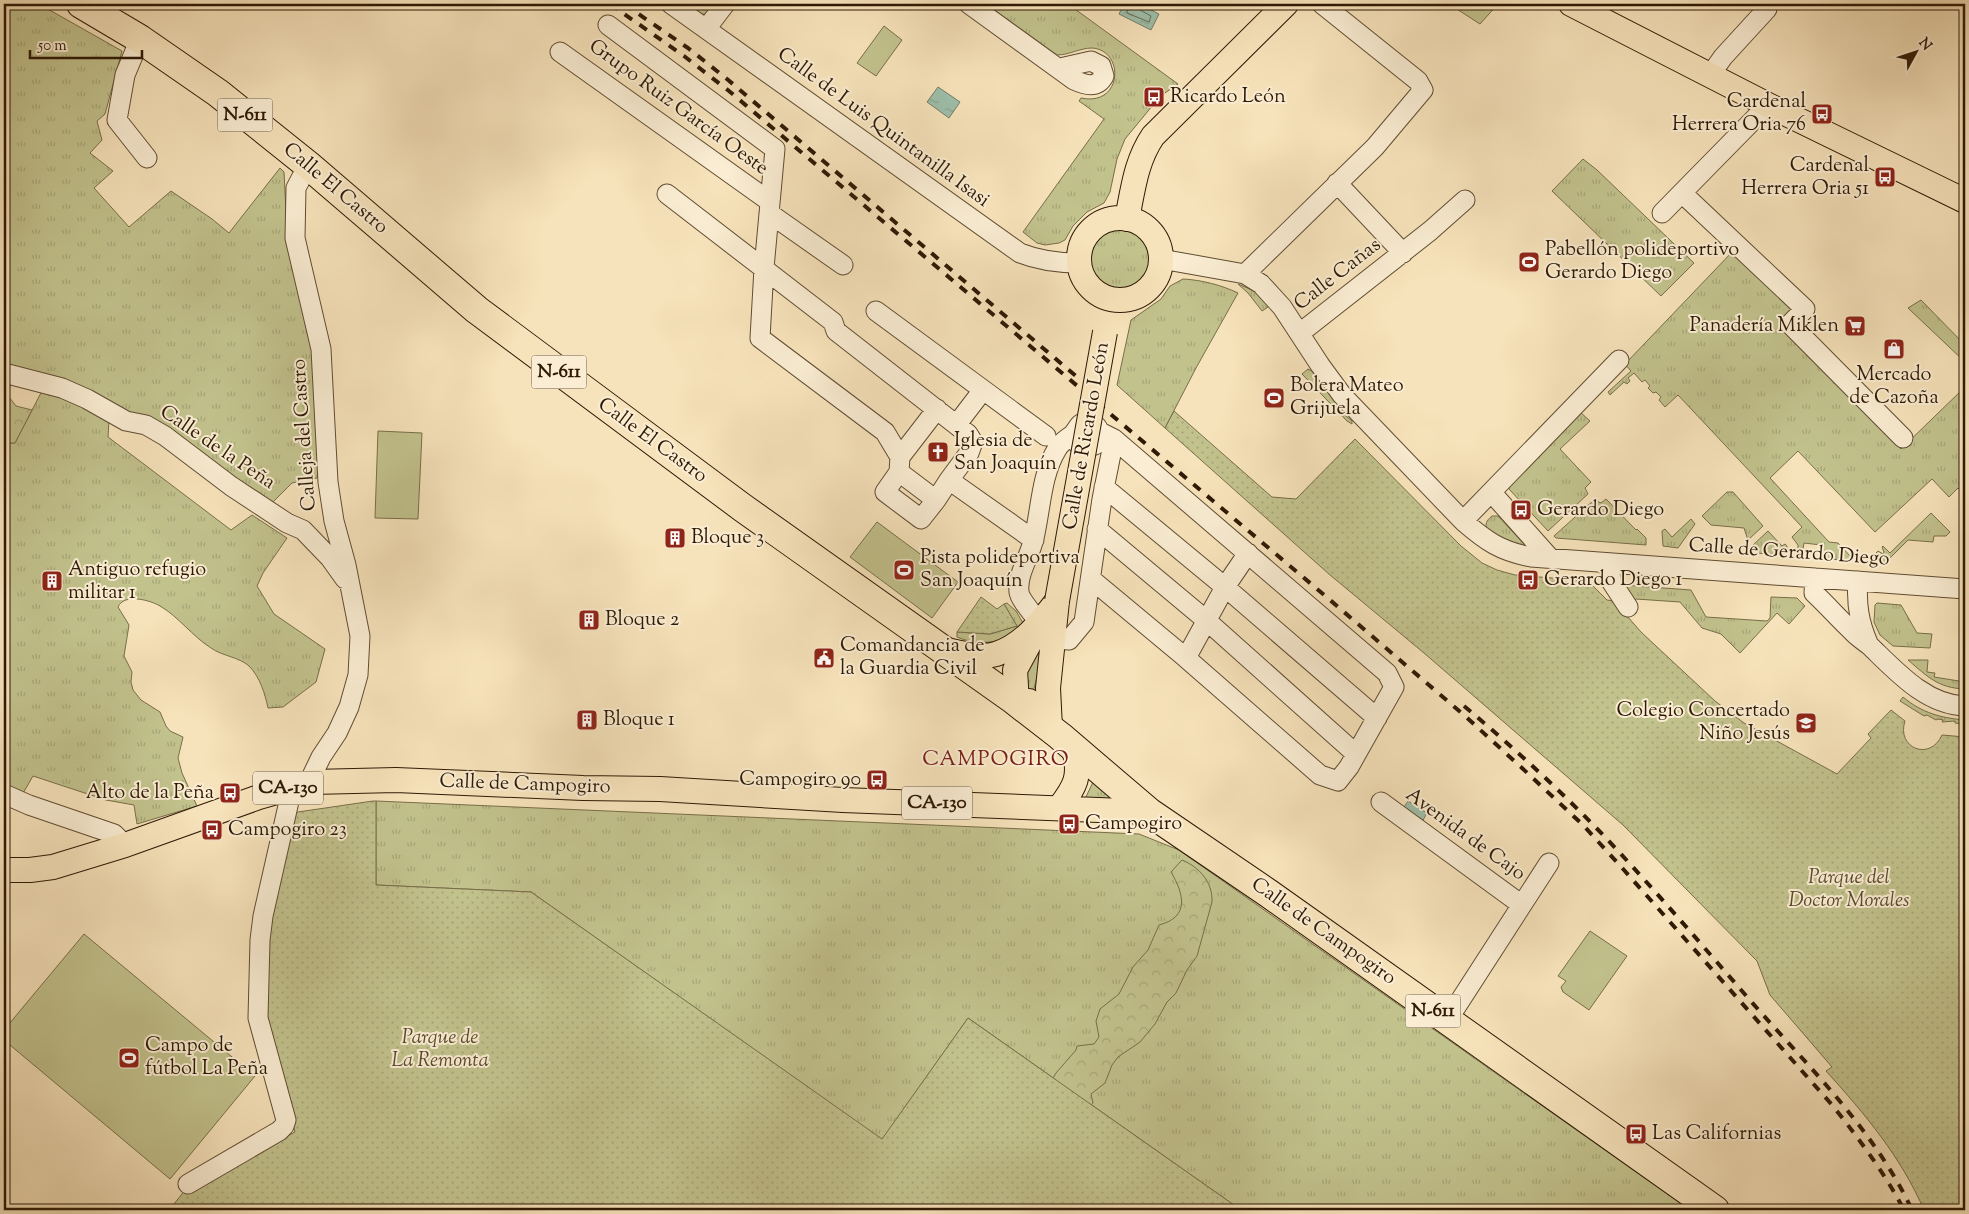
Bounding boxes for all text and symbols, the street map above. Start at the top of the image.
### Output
scale bar [30,28,142,60]
north arrow [1892,28,1942,78]
street label: Grupo Ruiz García Oeste [582,33,774,183]
text: N [1913,34,1936,56]
text: 50 m [37,36,67,57]
street label: Calle de Luis Quintanilla Isasi [771,41,996,215]
place label: Ricardo León [1170,83,1286,112]
bus stop icon: Ricardo León [1142,85,1166,109]
place label: Cardenal Herrera Oria 76 [1672,88,1806,140]
road number: N-611 [218,98,272,132]
bus stop icon: Cardenal Herrera Oria 76 [1810,102,1834,126]
street label: Calle El Castro [276,136,394,242]
place label: Cardenal Herrera Oria 51 [1741,152,1869,204]
bus stop icon: Cardenal Herrera Oria 51 [1873,165,1897,189]
street label: Calle Cañas [1288,232,1388,318]
place label: Pabellón polideportivo Gerardo Diego [1545,236,1739,288]
sports icon: Pabellón polideportivo Gerardo Diego [1517,250,1541,274]
place label: Panadería Miklen [1689,312,1839,341]
supermarket icon: Panadería Miklen [1843,314,1867,338]
shop icon: Mercado de Cazoña [1882,337,1906,361]
street label: Calle de Ricardo León [1056,340,1118,532]
road number: N-611 [532,356,586,388]
street label: Calleja del Castro [285,358,325,512]
place label: Mercado de Cazoña [1849,361,1939,413]
place label: Bolera Mateo Grijuela [1290,372,1404,424]
sports icon: Bolera Mateo Grijuela [1262,386,1286,410]
street label: Calle El Castro [591,391,713,491]
street label: Calle de la Peña [153,398,281,498]
place label: Iglesia de San Joaquín [954,427,1057,479]
church icon: Iglesia de San Joaquín [926,440,950,464]
place label: Gerardo Diego [1537,496,1664,525]
bus stop icon: Gerardo Diego [1509,498,1533,522]
place label: Bloque 3 [691,524,764,553]
building icon: Bloque 3 [663,526,687,550]
street label: Calle de Gerardo Diego [1687,532,1891,574]
place label: Pista polideportiva San Joaquín [920,544,1080,596]
place label: Antiguo refugio militar 1 [68,556,206,608]
sports icon: Pista polideportiva San Joaquín [892,558,916,582]
place label: Gerardo Diego 1 [1544,566,1683,595]
bus stop icon: Gerardo Diego 1 [1516,568,1540,592]
building icon: Antiguo refugio militar 1 [40,569,64,593]
place label: Bloque 2 [605,606,679,635]
building icon: Bloque 2 [577,608,601,632]
place label: Comandancia de la Guardia Civil [840,632,985,684]
public building icon: Comandancia de la Guardia Civil [812,646,836,670]
place label: Colegio Concertado Niño Jesús [1617,697,1790,749]
place label: Bloque 1 [603,706,675,735]
building icon: Bloque 1 [575,708,599,732]
school or university icon: Colegio Concertado Niño Jesús [1794,711,1818,735]
district label: CAMPOGIRO [922,745,1070,775]
place label: Campogiro 90 [739,766,861,795]
street label: Calle de Campogiro [439,768,611,802]
bus stop icon: Campogiro 90 [865,768,889,792]
road number: CA-130 [253,771,323,804]
place label: Alto de la Peña [86,779,214,808]
bus stop icon: Alto de la Peña [218,781,242,805]
street label: Avenida de Cajo [1399,781,1531,889]
road number: CA-130 [902,786,972,820]
place label: Campogiro [1085,810,1182,839]
bus stop icon: Campogiro [1057,812,1081,836]
place label: Campogiro 23 [228,816,347,845]
bus stop icon: Campogiro 23 [200,818,224,842]
park label: Parque del Doctor Morales [1789,864,1910,916]
street label: Calle de Campogiro [1244,871,1402,993]
road number: N-611 [1406,994,1460,1028]
park label: Parque de La Remonta [391,1024,489,1076]
place label: Campo de fútbol La Peña [145,1032,268,1084]
sports icon: Campo de fútbol La Peña [117,1046,141,1070]
place label: Las Californias [1652,1120,1781,1149]
bus stop icon: Las Californias [1624,1122,1648,1146]

